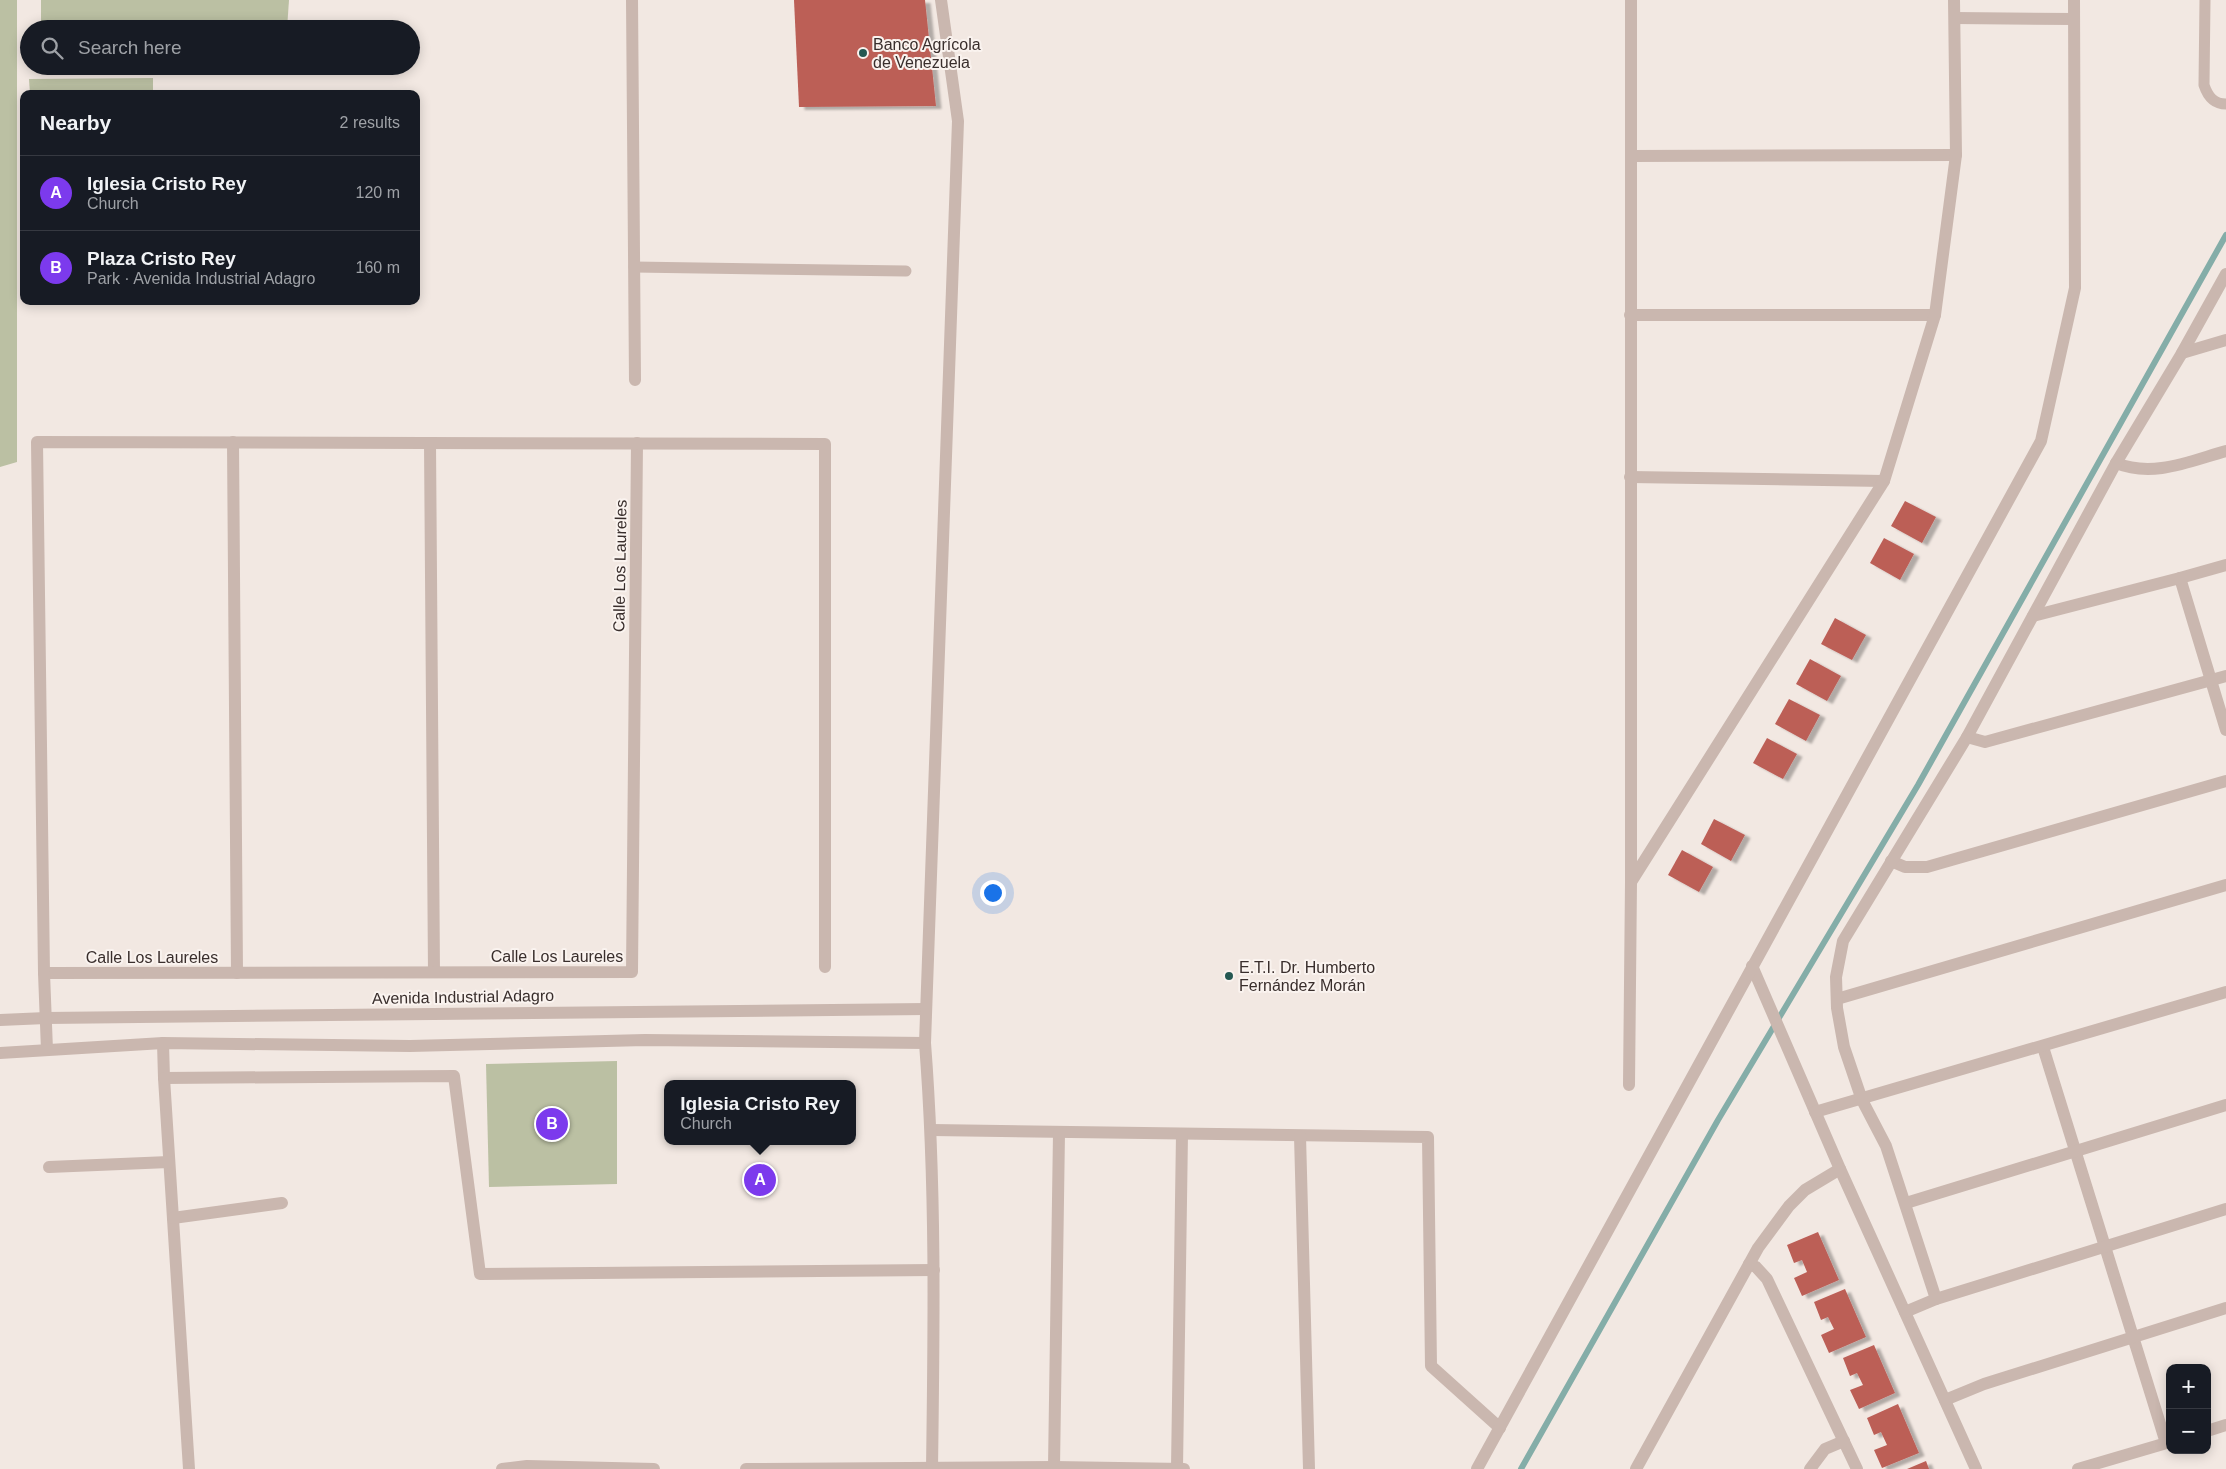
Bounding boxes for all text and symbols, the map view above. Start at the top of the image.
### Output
search box [20,20,420,75]
icon: search [38,34,66,62]
place label: Banco Agrícola de Venezuela [873,36,981,71]
text: Search here [78,37,182,58]
marker: Banco Agrícola de Venezuela [857,47,869,59]
text: Nearby [40,111,111,134]
text: 2 results [340,114,400,131]
text: Iglesia Cristo Rey [87,173,246,194]
text: A [50,184,62,201]
text: 120 m [356,184,400,201]
text: Church [87,195,139,212]
text: Plaza Cristo Rey [87,248,236,269]
text: B [50,259,62,276]
text: 160 m [356,259,400,276]
text: Park · Avenida Industrial Adagro [87,270,315,287]
street label: Calle Los Laureles [610,500,630,632]
your location [980,880,1006,906]
street label: Calle Los Laureles [491,948,623,965]
street label: Calle Los Laureles [86,949,218,966]
place label: E.T.I. Dr. Humberto Fernández Morán [1239,959,1375,994]
marker: E.T.I. Dr. Humberto Fernández Morán [1223,970,1235,982]
street label: Avenida Industrial Adagro [372,987,554,1007]
popup [664,1080,856,1145]
text: Iglesia Cristo Rey [680,1093,840,1114]
pin: B [536,1105,568,1143]
text: Church [680,1115,732,1132]
pin: A [744,1161,776,1199]
map controls [2166,1364,2211,1454]
button: + [2166,1364,2211,1409]
button: − [2166,1409,2211,1454]

